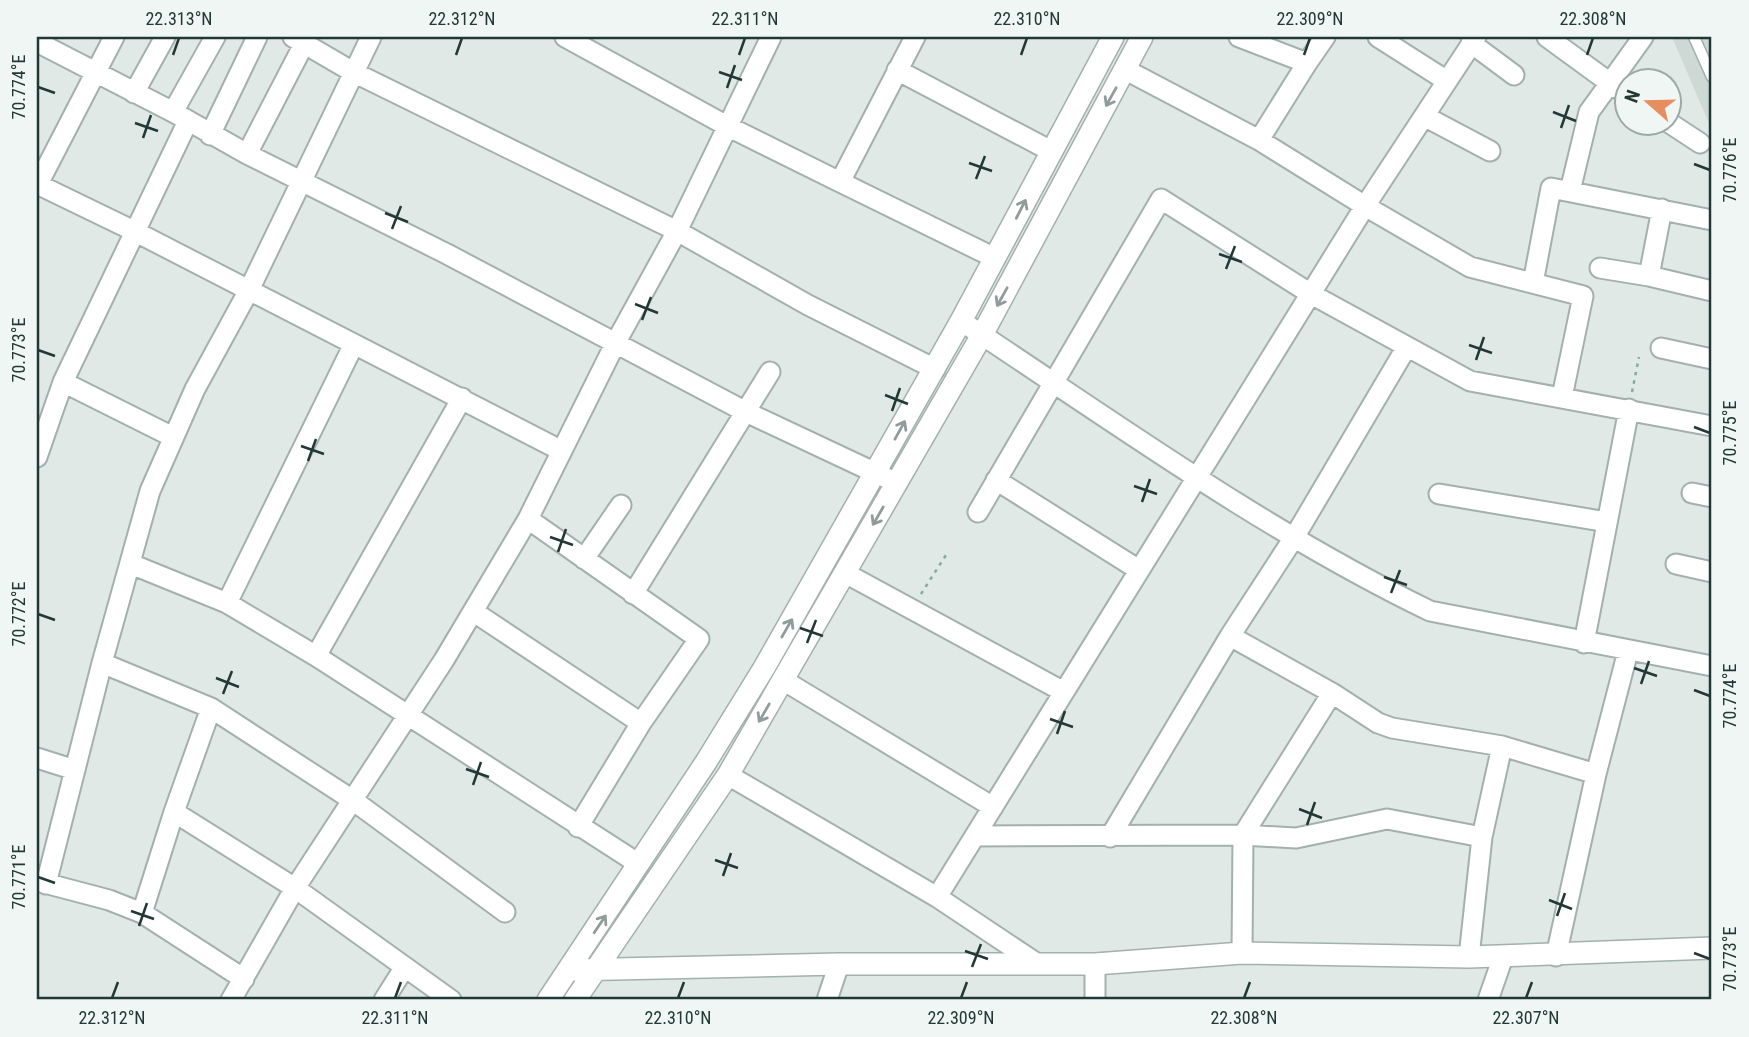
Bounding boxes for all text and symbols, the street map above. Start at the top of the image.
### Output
text: 22.313°N [145,8,213,29]
text: 22.312°N [428,8,496,29]
text: 22.311°N [711,8,779,29]
text: 22.310°N [993,8,1061,29]
text: 22.309°N [1276,8,1344,29]
text: 22.308°N [1559,8,1627,29]
text: 70.774°E [8,55,29,119]
north arrow [1612,66,1682,136]
one-way arrow [1104,87,1118,107]
text: N [1620,87,1645,106]
text: 70.776°E [1719,138,1740,202]
one-way arrow [1014,200,1028,220]
one-way arrow [995,286,1008,307]
text: 70.773°E [8,318,29,382]
text: 70.775°E [1719,401,1740,465]
one-way arrow [893,421,907,441]
one-way arrow [871,506,885,526]
text: 70.772°E [8,582,29,646]
one-way arrow [780,618,794,638]
text: 70.774°E [1719,664,1740,728]
one-way arrow [757,702,770,723]
text: 70.771°E [8,845,29,909]
one-way arrow [593,914,607,934]
text: 70.773°E [1719,927,1740,991]
text: 22.312°N [78,1007,146,1028]
text: 22.311°N [361,1007,429,1028]
text: 22.310°N [644,1007,712,1028]
text: 22.309°N [927,1007,995,1028]
text: 22.308°N [1210,1007,1278,1028]
text: 22.307°N [1492,1007,1560,1028]

